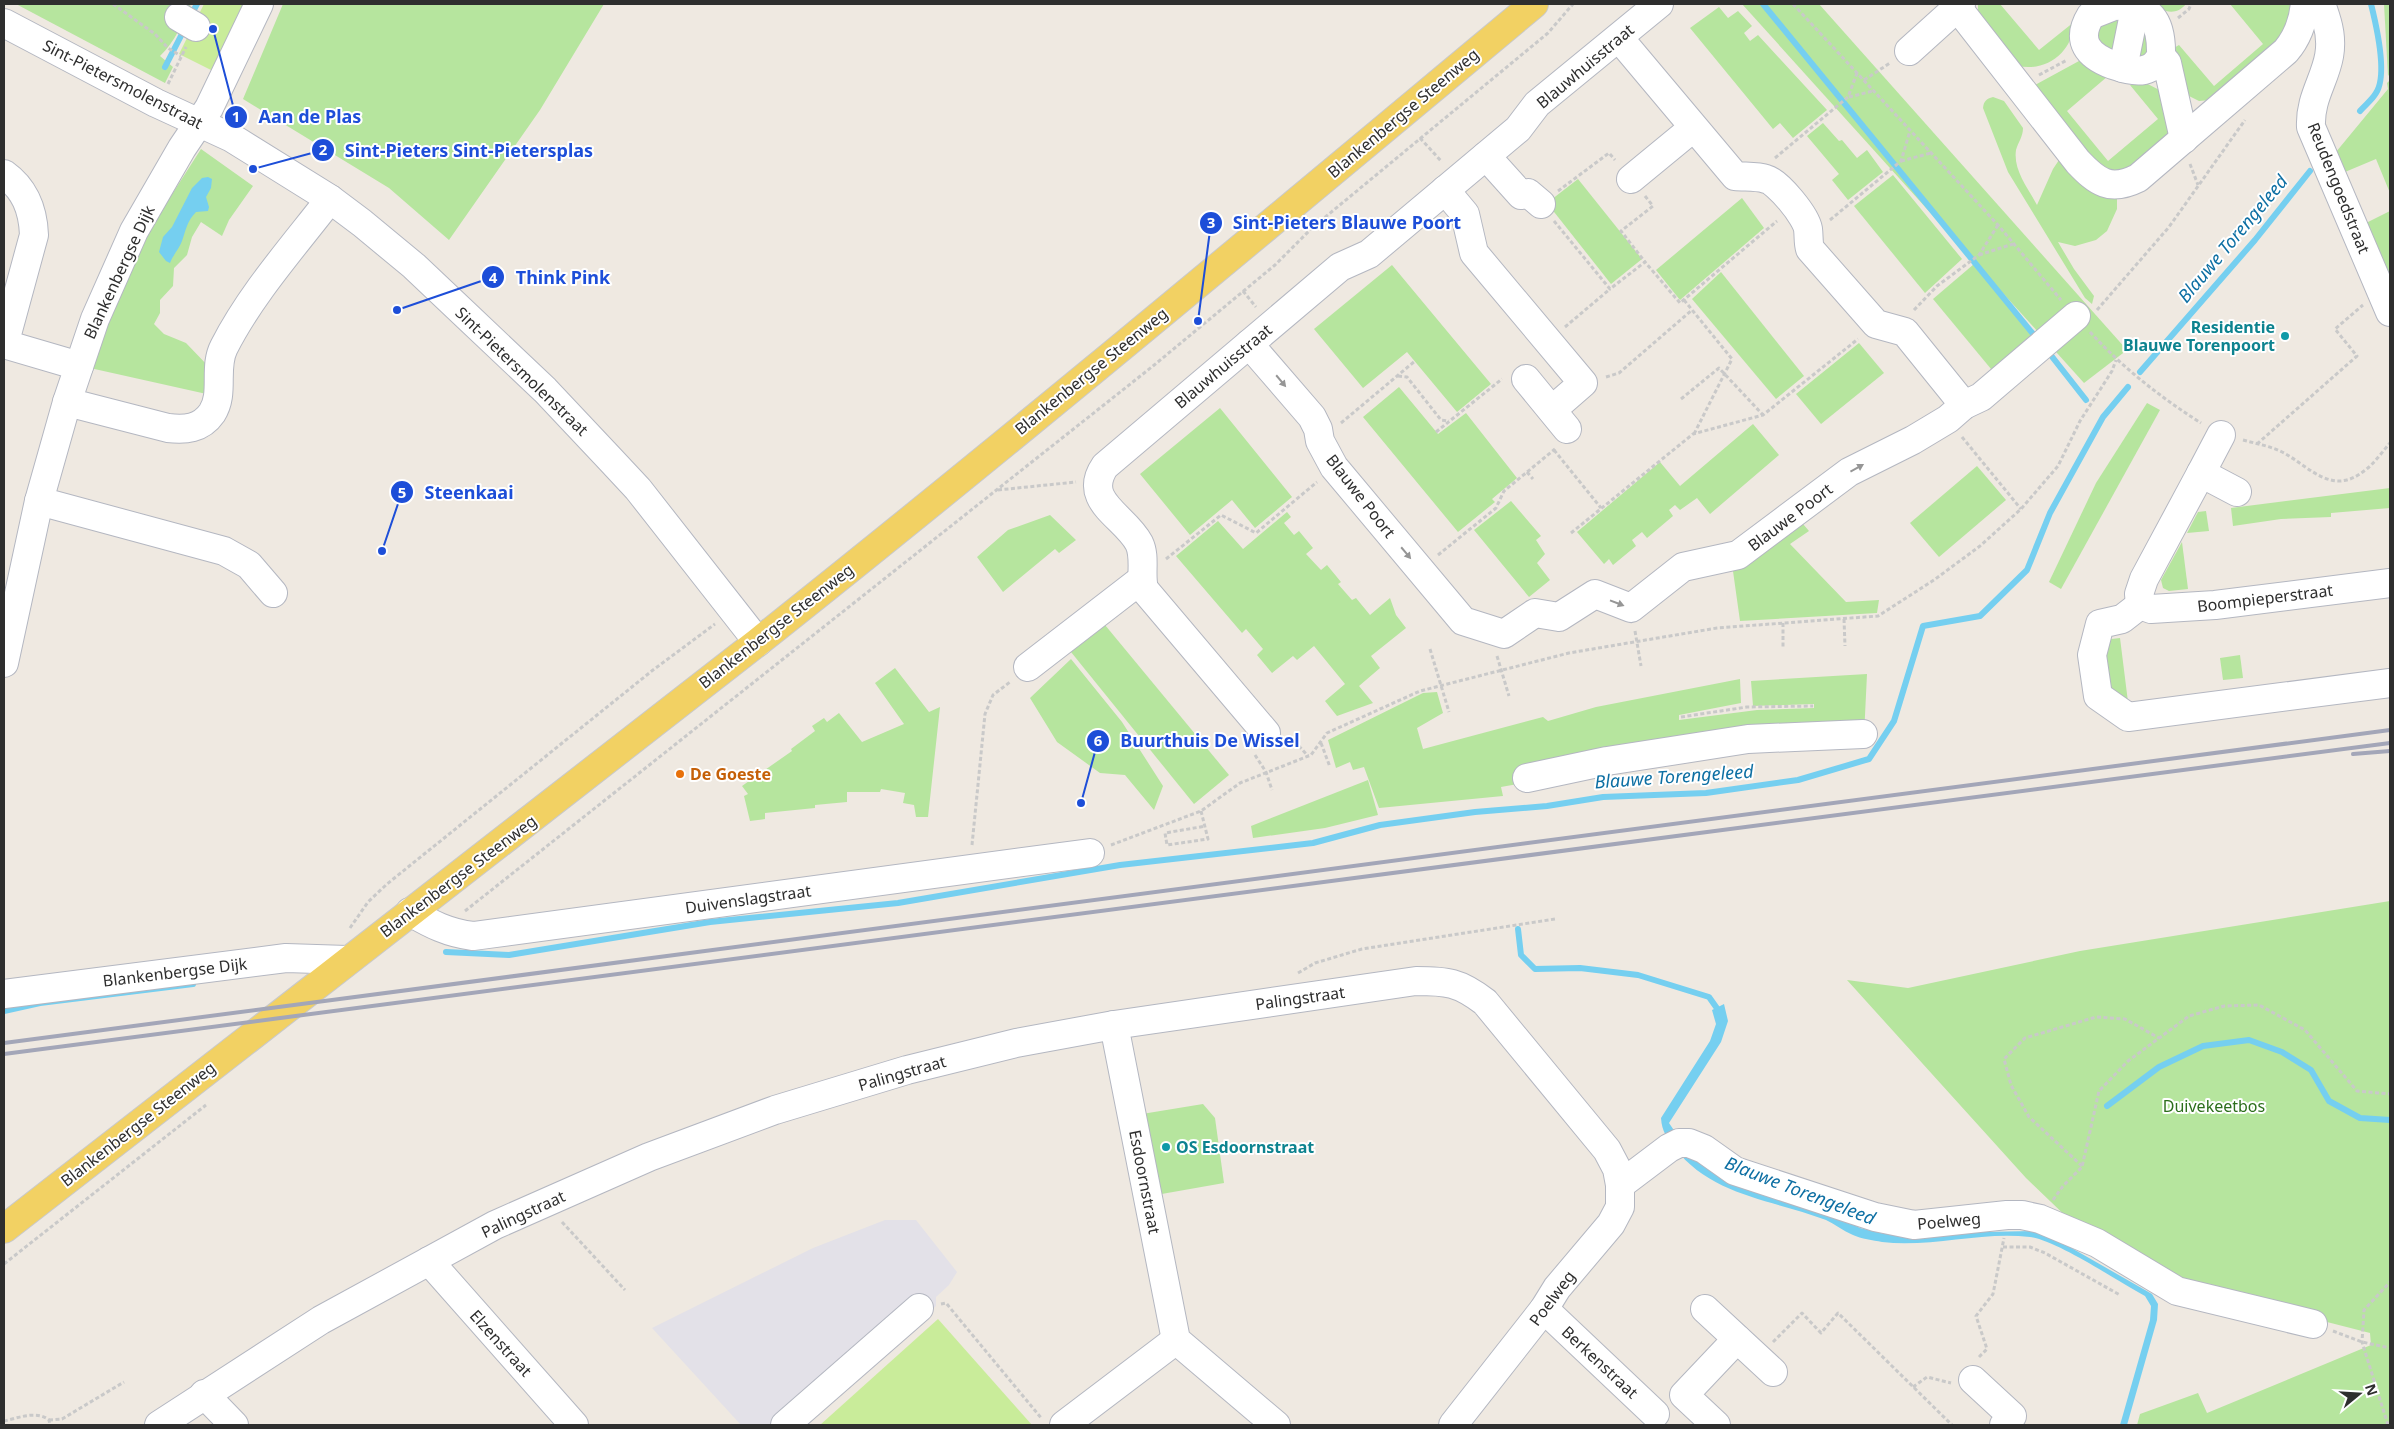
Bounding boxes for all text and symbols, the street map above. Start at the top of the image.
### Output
street label: Blauwhuisstraat [1532,19,1639,113]
street label: Sint-Pietersmolenstraat [39,34,207,134]
street label: Blankenbergse Steenweg [1323,43,1483,183]
callout: Aan de Plas [224,101,371,134]
text: Aan de Plas [259,104,361,128]
text: 1 [232,106,240,126]
street label: Reudengoedstraat [2303,119,2375,257]
callout: Sint-Pieters Sint-Pietersplas [310,134,603,167]
text: Sint-Pieters Sint-Pietersplas [345,138,593,162]
text: 2 [319,139,328,159]
water label: Blauwe Torengeleed [2172,169,2293,307]
street label: Blankenbergse Dijk [78,201,160,343]
callout: Sint-Pieters Blauwe Poort [1198,207,1472,240]
text: Sint-Pieters Blauwe Poort [1233,210,1461,234]
text: 3 [1207,212,1215,232]
callout: Think Pink [480,261,620,294]
text: Think Pink [516,265,611,289]
text: 4 [489,267,498,287]
street label: Sint-Pietersmolenstraat [451,302,593,440]
street label: Blankenbergse Steenweg [1010,302,1172,440]
place label: Residentie Blauwe Torenpoort [2123,316,2275,356]
street label: Blauwhuisstraat [1170,319,1277,413]
marker: Residentie Blauwe Torenpoort [2279,330,2291,342]
one-way arrow [1275,374,1286,387]
street label: Blauwe Poort [1321,450,1401,543]
one-way arrow [1849,464,1864,472]
callout: Steenkaai [389,476,524,509]
street label: Blauwe Poort [1743,478,1837,556]
text: Steenkaai [424,480,514,504]
text: 5 [398,482,406,502]
one-way arrow [1401,546,1412,559]
street label: Blankenbergse Steenweg [694,559,858,693]
street label: Boompieperstraat [2196,579,2334,617]
one-way arrow [1610,599,1625,607]
callout: Buurthuis De Wissel [1086,724,1310,757]
text: Buurthuis De Wissel [1120,728,1300,752]
text: 6 [1094,730,1103,750]
water label: Blauwe Torengeleed [1594,758,1755,794]
place label: De Goeste [690,763,771,785]
marker: De Goeste [674,768,686,780]
street label: Blankenbergse Steenweg [375,810,541,942]
street label: Duivenslagstraat [684,879,813,919]
street label: Blankenbergse Dijk [102,952,249,992]
street label: Palingstraat [1254,981,1346,1015]
street label: Palingstraat [856,1050,949,1096]
street label: Blankenbergse Steenweg [56,1057,220,1191]
park label: Duivekeetbos [2163,1095,2265,1117]
street label: Esdoornstraat [1124,1128,1166,1236]
place label: OS Esdoornstraat [1176,1136,1314,1158]
marker: OS Esdoornstraat [1160,1141,1172,1153]
water label: Blauwe Torengeleed [1722,1150,1880,1230]
street label: Palingstraat [478,1185,569,1243]
street label: Poelweg [1916,1207,1982,1235]
street label: Poelweg [1524,1266,1580,1330]
street label: Elzenstraat [465,1305,537,1381]
street label: Berkenstraat [1557,1321,1643,1403]
north arrow [2334,1369,2384,1419]
text: N [2361,1381,2383,1398]

